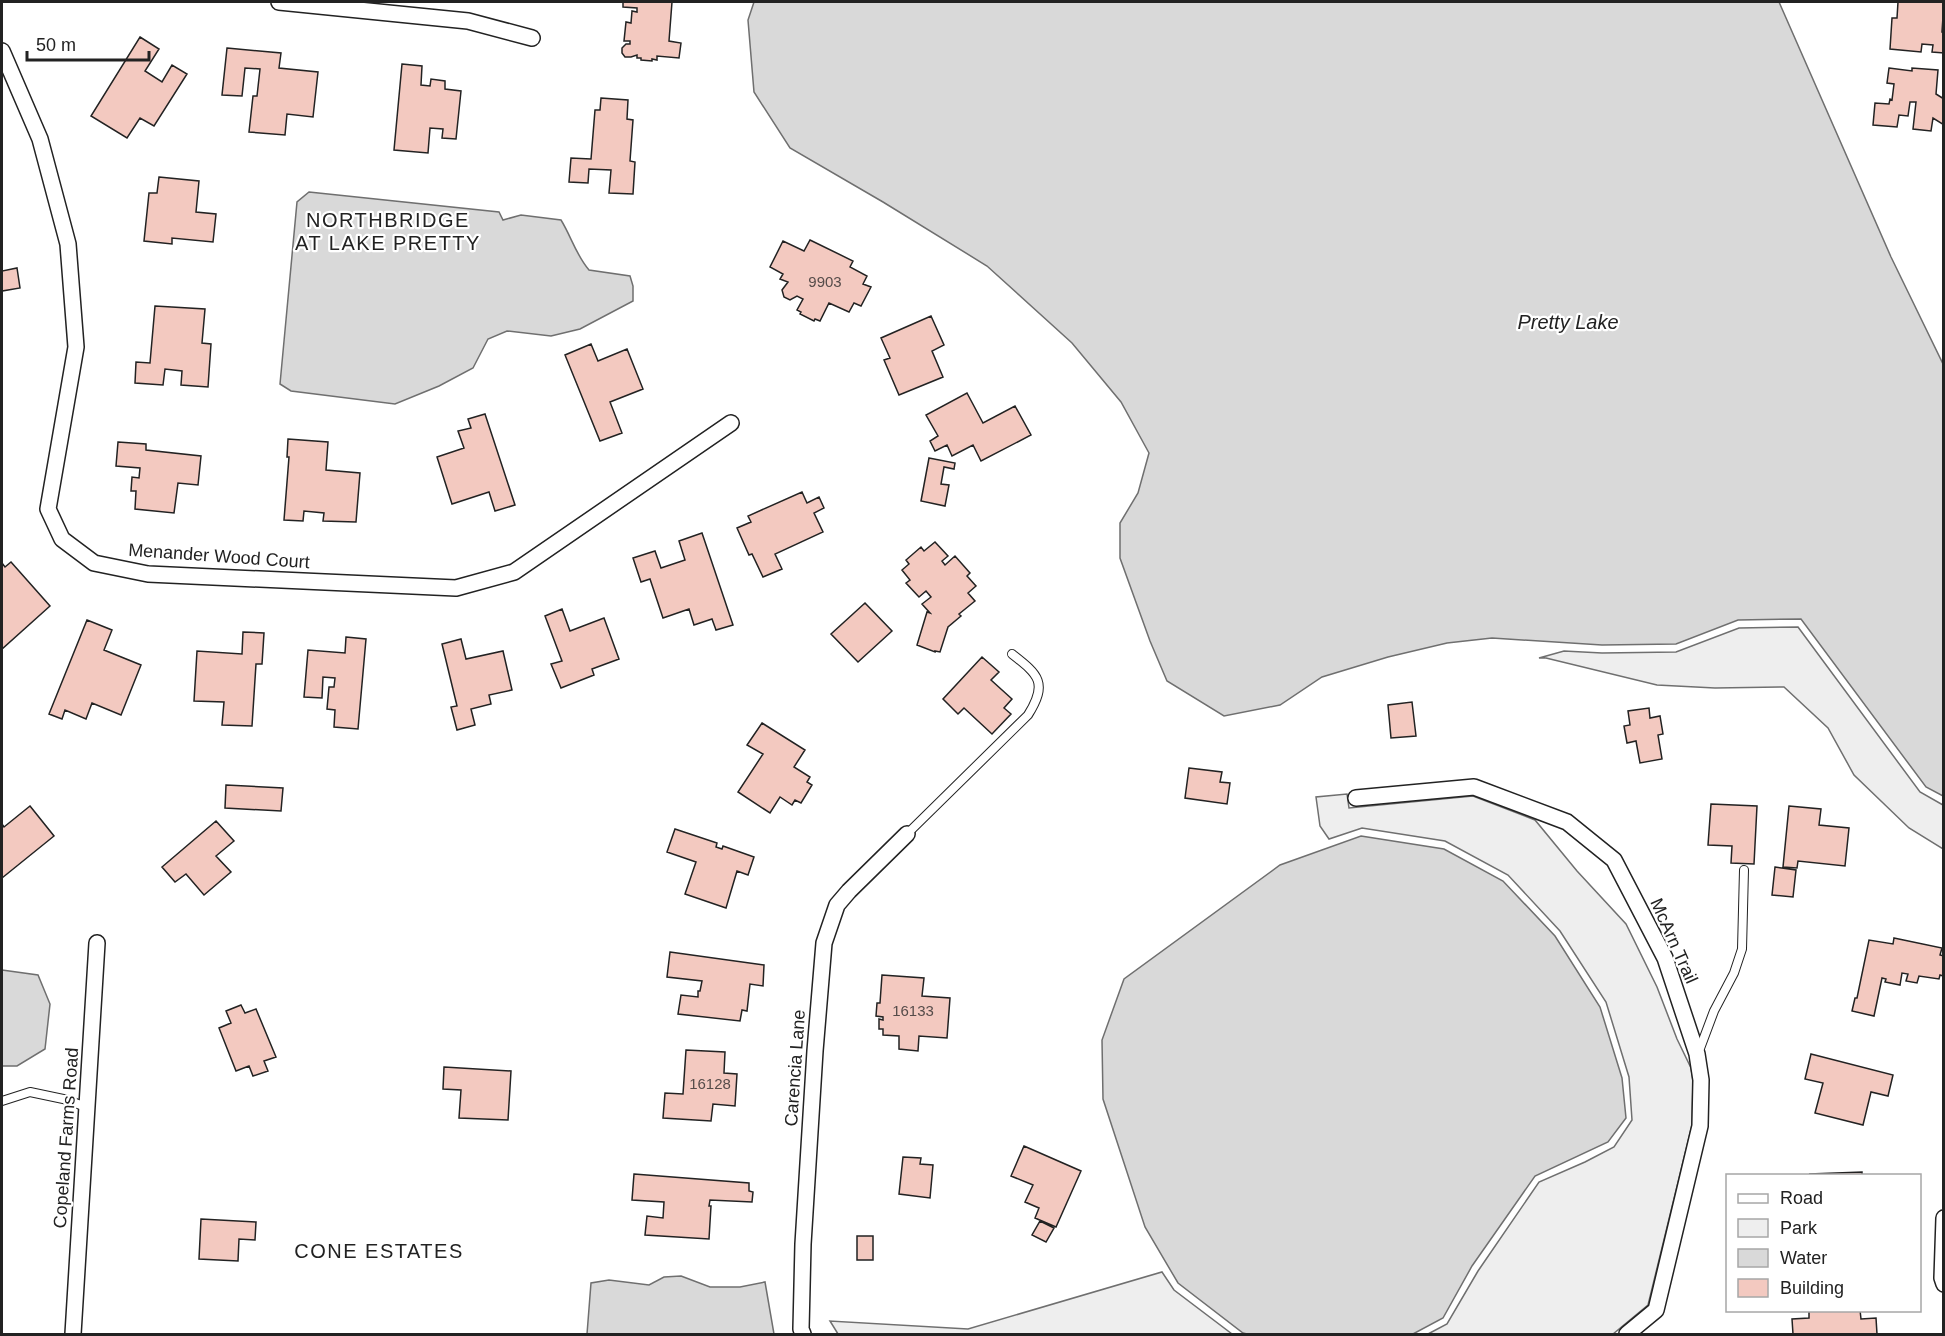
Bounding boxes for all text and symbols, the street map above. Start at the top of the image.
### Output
scale bar [27,24,148,62]
text: 50 m [36,35,76,55]
district label: NORTHBRIDGE AT LAKE PRETTY [295,209,481,254]
house number: 9903 [808,273,842,290]
water label: Pretty Lake [1517,311,1619,333]
street label: Menander Wood Court [128,540,310,572]
street label: McArn Trail [1646,895,1702,987]
house number: 16133 [892,1002,934,1019]
street label: Carencia Lane [781,1009,809,1127]
street label: Copeland Farms Road [50,1047,82,1229]
house number: 16128 [689,1075,731,1092]
legend [1726,1174,1921,1312]
text: Road [1780,1188,1823,1208]
text: Park [1780,1218,1818,1238]
district label: CONE ESTATES [294,1240,464,1262]
text: Water [1780,1248,1827,1268]
text: Building [1780,1278,1844,1298]

